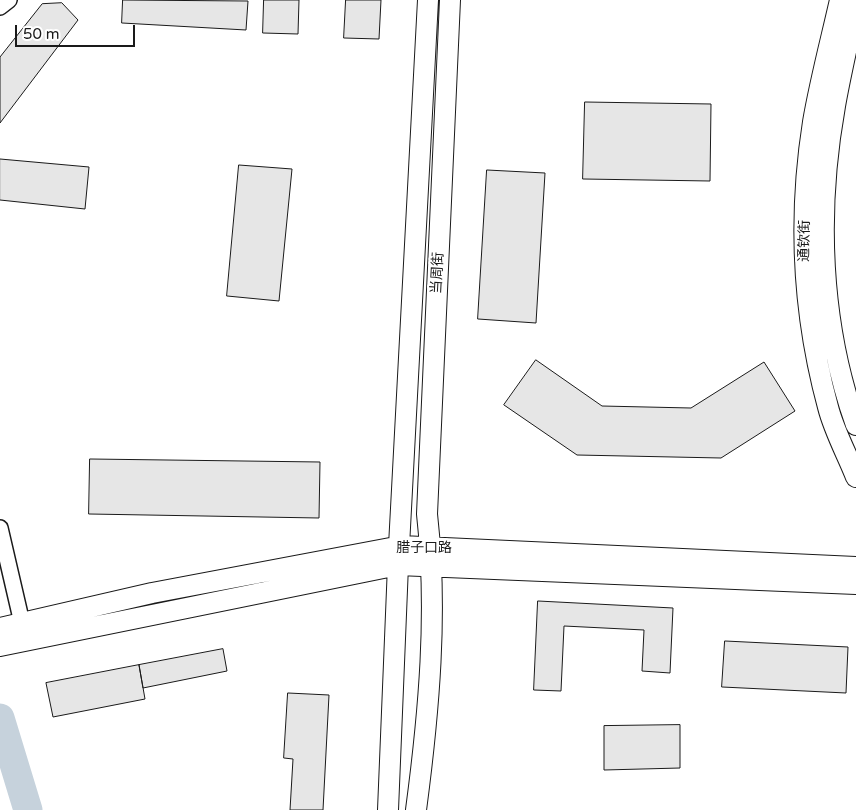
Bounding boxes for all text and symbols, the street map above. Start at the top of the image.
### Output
scale bar [18,15,138,47]
text: 50 m [23,25,60,43]
street label: 通钦街 [796,220,814,262]
street label: 当周街 [429,252,447,294]
street label: 腊子口路 [396,540,452,556]

